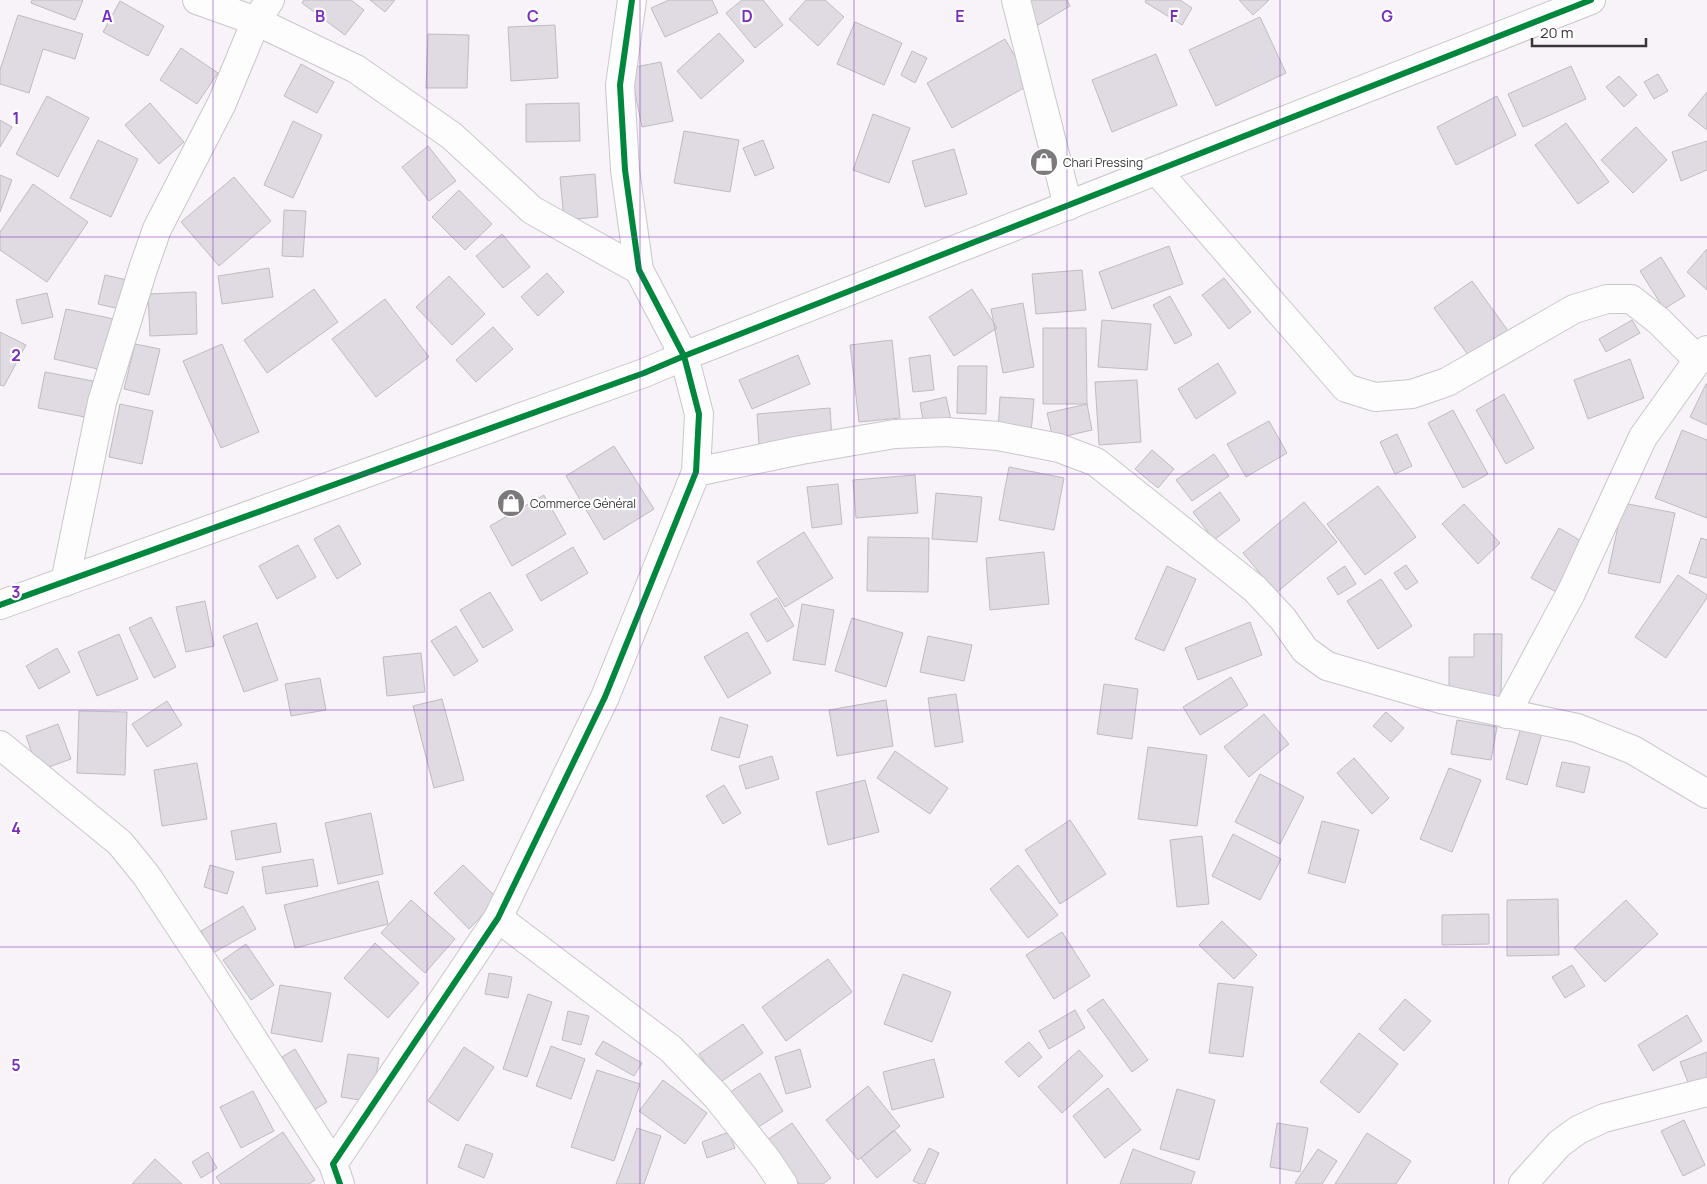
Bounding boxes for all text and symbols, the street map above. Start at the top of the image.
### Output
text: A [102,5,113,27]
text: B [315,5,325,27]
text: C [527,5,539,27]
text: D [741,5,753,27]
text: E [955,5,965,27]
text: F [1170,5,1179,27]
text: G [1381,5,1393,27]
scale bar [1532,15,1646,47]
text: 20 m [1540,22,1573,43]
text: 1 [12,107,20,129]
shop icon: Chari Pressing [1029,147,1059,177]
place label: Chari Pressing [1063,154,1143,171]
text: 2 [11,344,21,366]
shop icon: Commerce Général [496,488,526,518]
place label: Commerce Général [530,495,636,512]
text: 3 [11,581,21,603]
text: 4 [11,817,21,839]
text: 5 [11,1054,21,1076]

